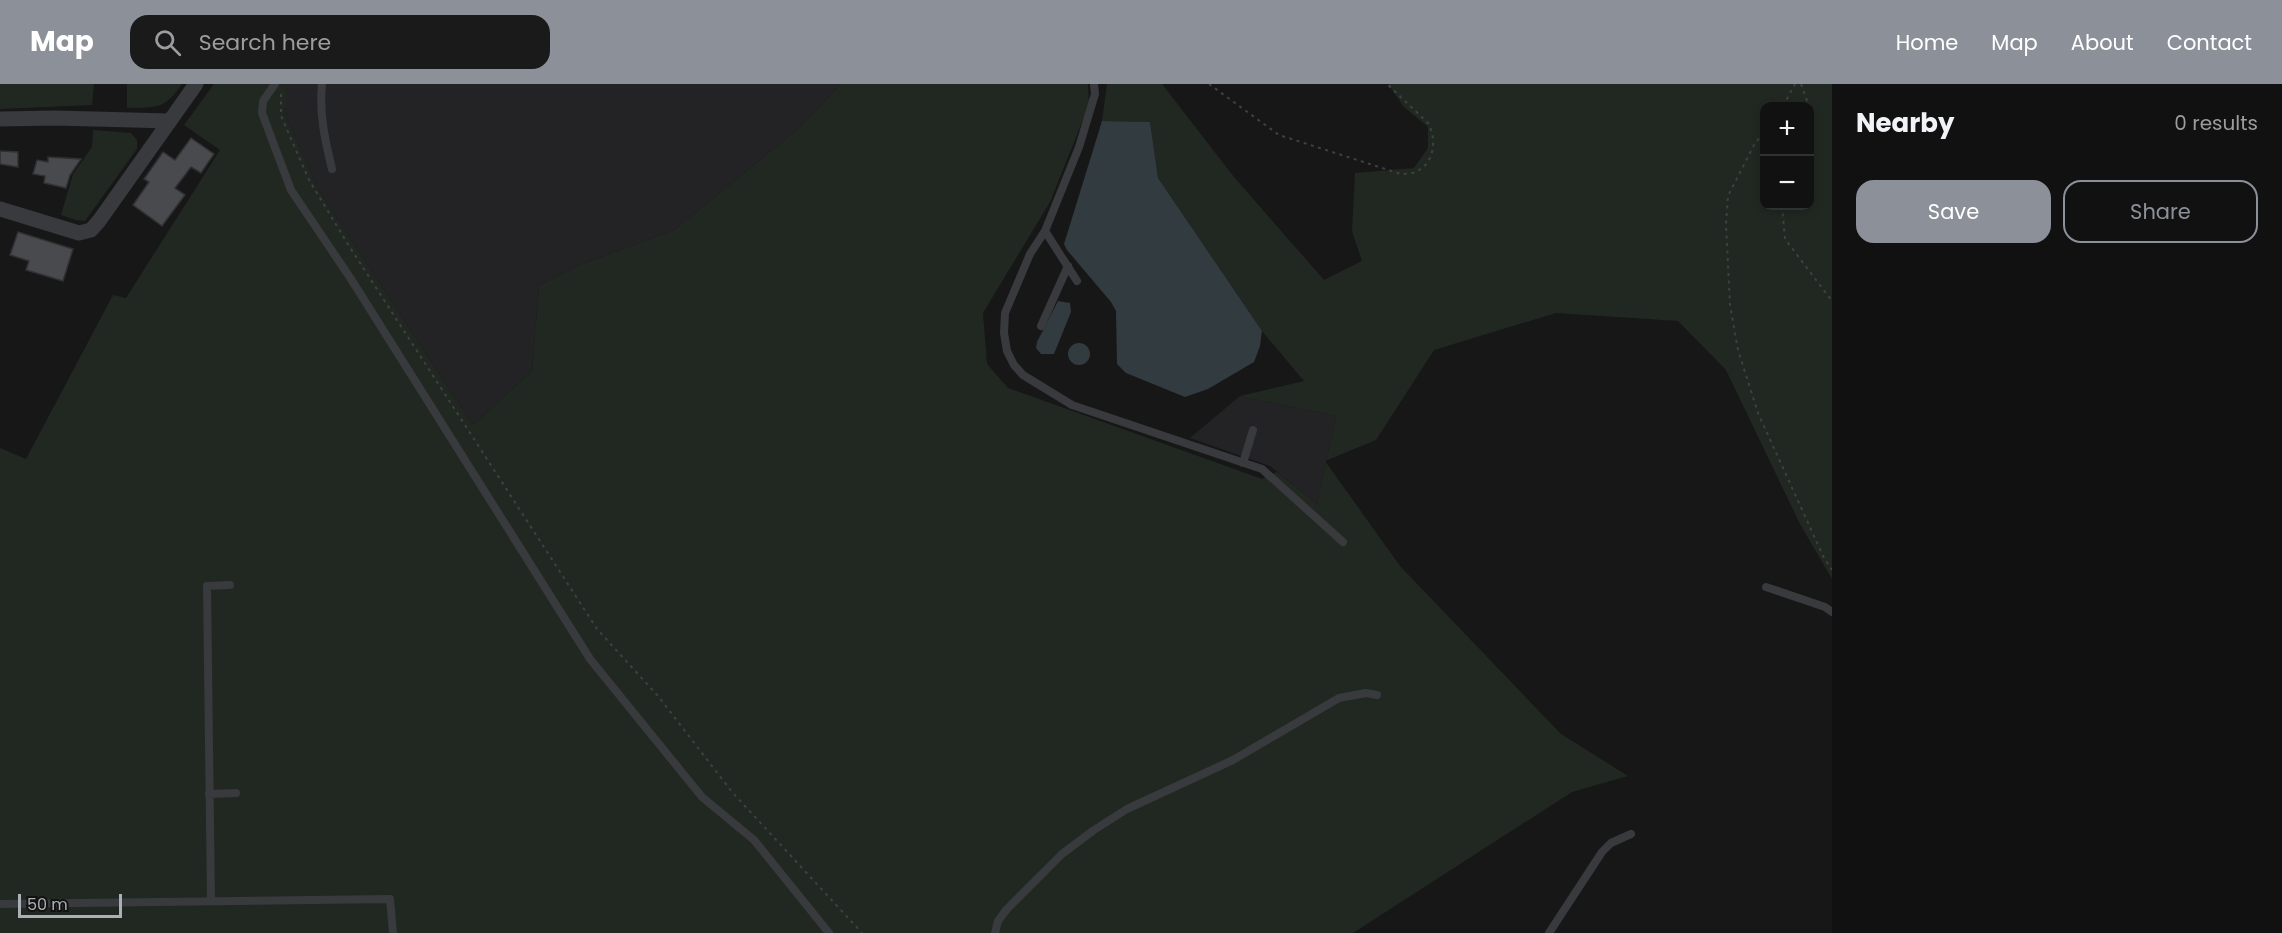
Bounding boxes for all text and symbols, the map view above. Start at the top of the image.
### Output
search box [130,15,550,69]
text: Map [30,22,94,61]
icon: search [151,26,184,59]
text: Search here [199,27,331,58]
text: Home [1896,28,1958,57]
text: Map [1991,28,2038,57]
text: About [2071,28,2134,57]
text: Contact [2167,28,2252,57]
map controls [1760,102,1814,210]
button: + [1760,102,1814,156]
text: Nearby [1856,105,1954,141]
text: 0 results [2174,109,2258,137]
button: − [1760,156,1814,210]
button: Save [1856,180,2051,243]
button: Share [2063,180,2258,243]
scale bar [18,891,122,918]
text: 50 m [27,893,68,916]

